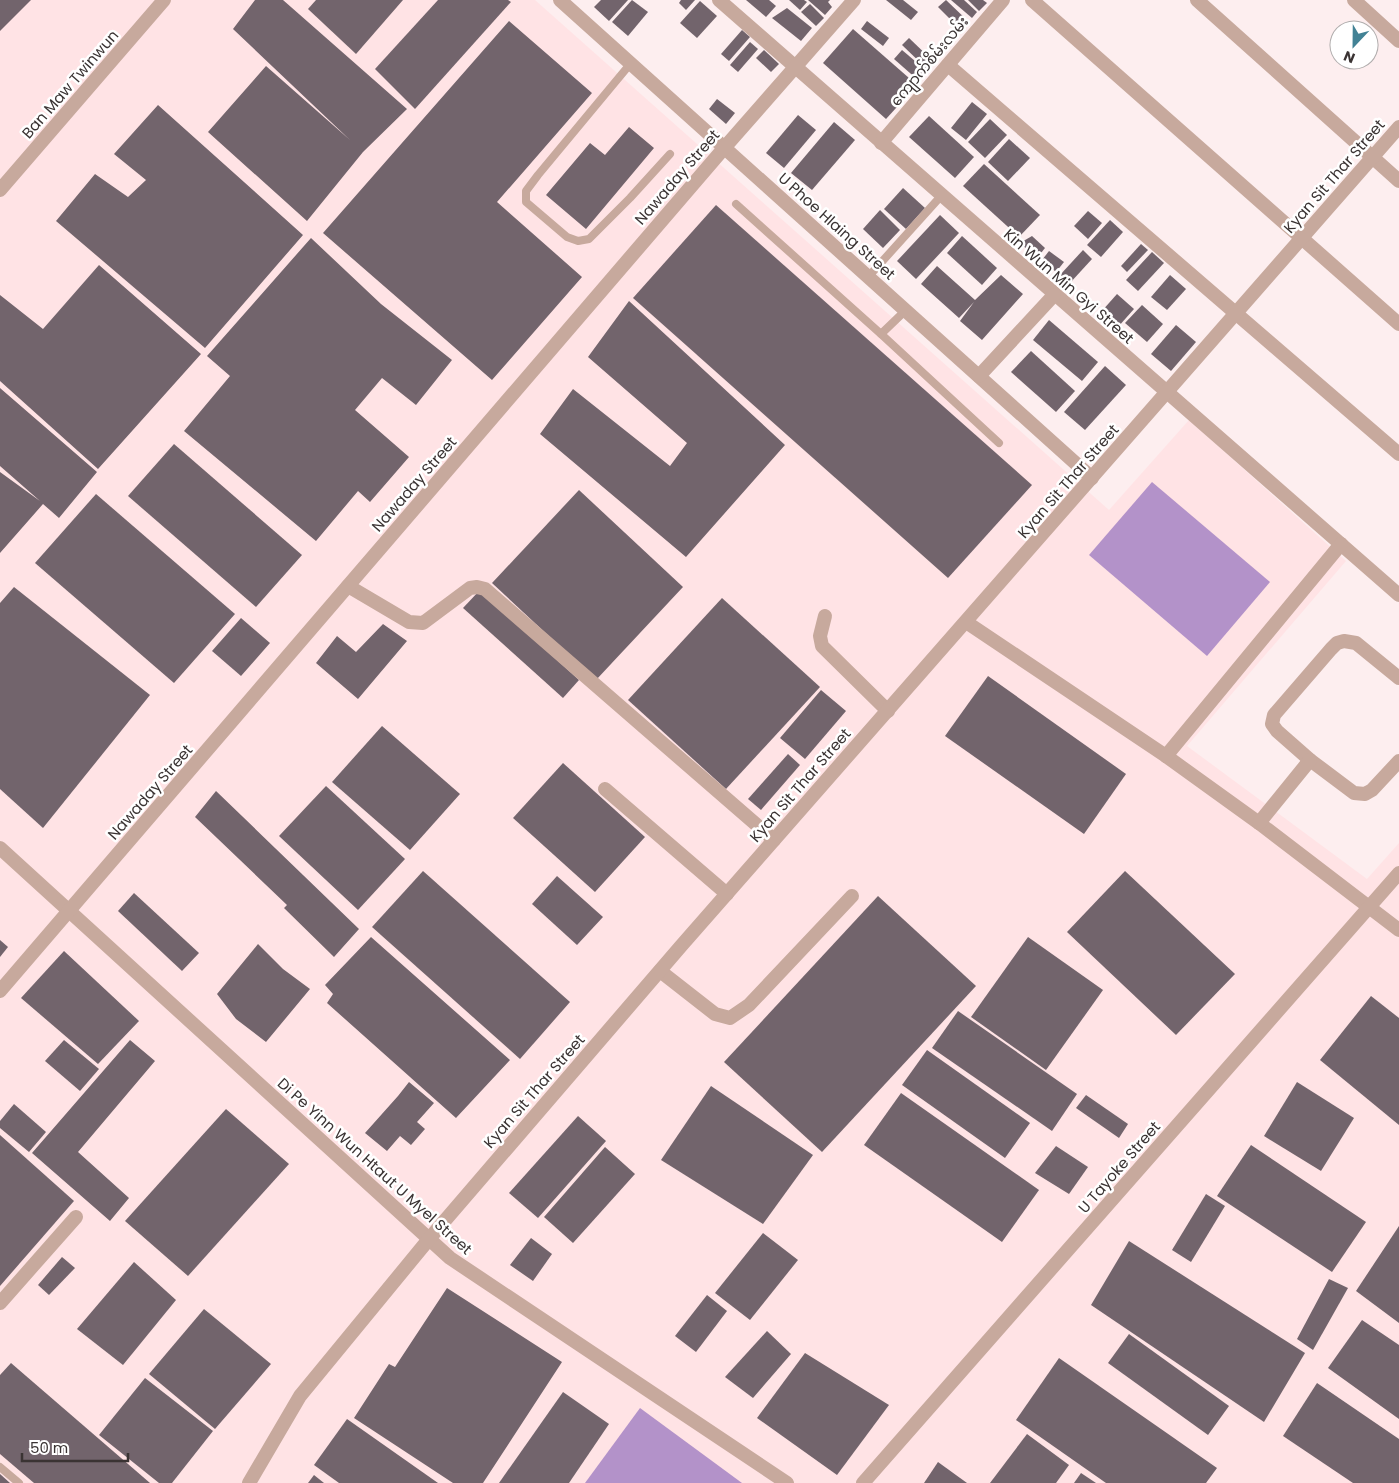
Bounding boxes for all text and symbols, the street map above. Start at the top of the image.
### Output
street label: ကျောက်စိမ်းလမ်း [885,12,974,112]
north arrow [1329,20,1379,70]
street label: Ban Maw Twinwun [17,25,123,143]
text: N [1341,46,1358,68]
street label: Kyan Sit Thar Street [1279,115,1389,237]
street label: Nawaday Street [630,125,724,229]
street label: U Phoe Hlaing Street [774,168,900,284]
street label: Kin Wun Min Gyi Street [999,224,1139,348]
street label: Kyan Sit Thar Street [1013,420,1123,542]
street label: Nawaday Street [367,432,461,536]
street label: Kyan Sit Thar Street [745,724,855,846]
street label: Nawaday Street [103,740,197,844]
street label: Kyan Sit Thar Street [479,1030,589,1152]
street label: Di Pe Yinn Wun Htaut U Myel Street [273,1073,477,1259]
street label: U Tayoke Street [1073,1117,1165,1217]
scale bar [22,1430,129,1462]
text: 50 m [30,1437,68,1458]

